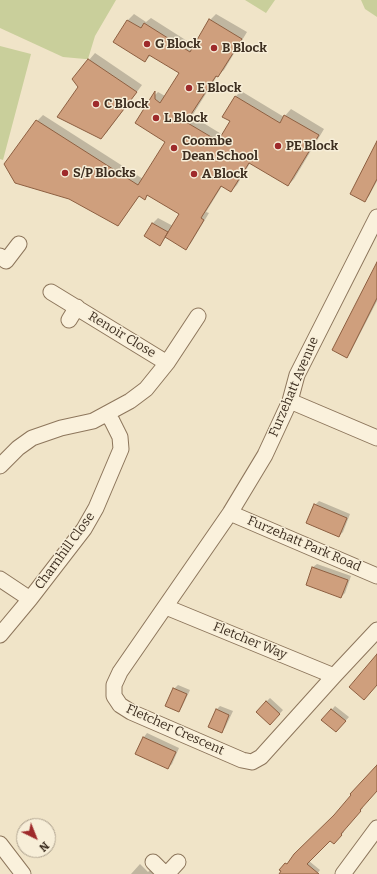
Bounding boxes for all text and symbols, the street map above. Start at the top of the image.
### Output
place label: G Block [155,36,201,52]
marker: G Block [142,39,152,49]
place label: B Block [222,40,267,56]
marker: B Block [209,43,219,53]
place label: E Block [197,80,241,96]
marker: E Block [184,83,194,93]
place label: C Block [104,96,149,112]
marker: C Block [91,99,101,109]
place label: L Block [164,110,208,126]
marker: L Block [151,113,161,123]
place label: Coombe Dean School [182,133,258,164]
place label: PE Block [286,138,338,154]
marker: PE Block [273,141,283,151]
marker: Coombe Dean School [169,143,179,153]
place label: S/P Blocks [73,165,136,181]
place label: A Block [202,166,248,182]
marker: S/P Blocks [60,168,70,178]
marker: A Block [189,169,199,179]
street label: Renoir Close [85,309,159,361]
street label: Furzehatt Avenue [266,335,322,439]
street label: Charnhill Close [32,509,98,593]
street label: Furzehatt Park Road [245,513,363,575]
street label: Fletcher Way [211,619,289,663]
street label: Fletcher Crescent [124,701,226,759]
north arrow [16,818,56,858]
text: N [36,839,51,854]

